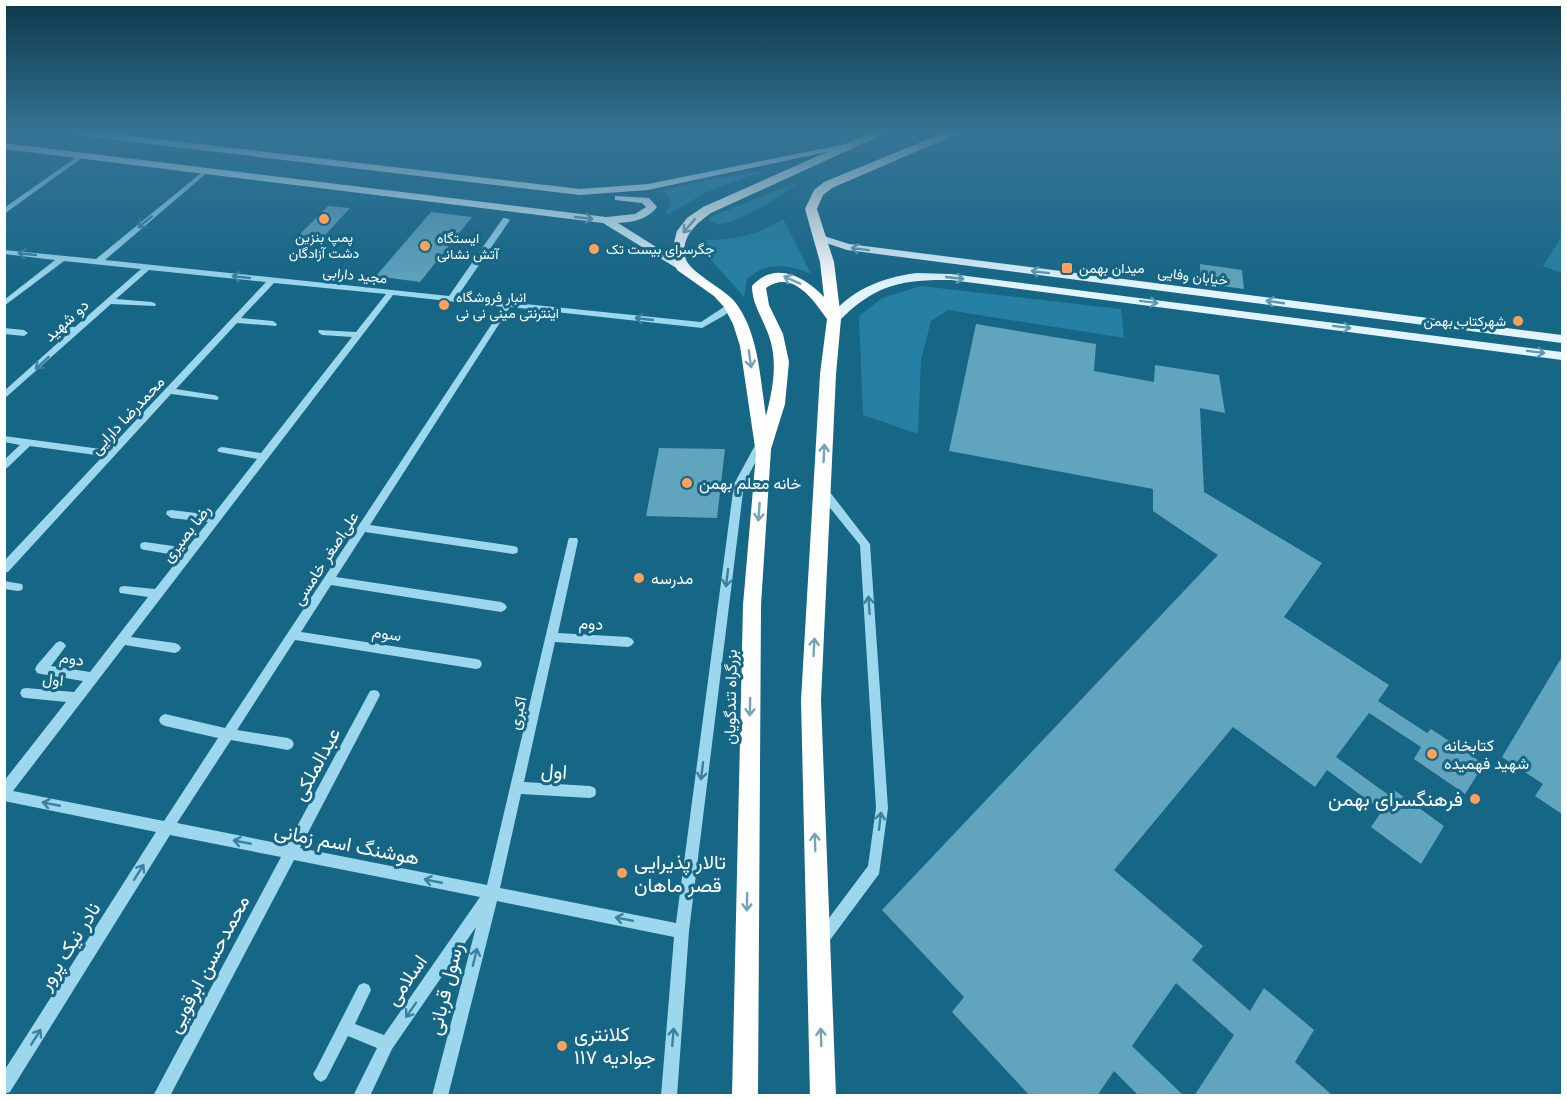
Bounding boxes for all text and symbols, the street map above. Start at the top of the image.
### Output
marker: پمپ بنزین دشت آزادگان [317,212,331,226]
one-way arrow [573,213,593,224]
one-way arrow [138,215,153,229]
one-way arrow [682,218,695,234]
place label: پمپ بنزین دشت آزادگان [289,229,360,262]
place label: ایستگاه آتش نشانی [437,230,500,263]
marker: ایستگاه آتش نشانی [418,239,432,253]
place label: جگرسرای بیست تک [606,241,714,258]
marker: جگرسرای بیست تک [587,242,601,256]
one-way arrow [851,243,871,254]
one-way arrow [17,249,37,260]
place label: میدان بهمن [1079,260,1145,277]
marker: میدان بهمن [1060,261,1074,275]
street label: مجید دارابی [322,264,388,287]
street label: خیابان وفایی [1157,264,1229,289]
one-way arrow [1031,266,1051,277]
one-way arrow [232,271,252,282]
one-way arrow [945,272,965,283]
one-way arrow [784,274,802,285]
place label: انبار فروشگاه اینترنتی مینی نی نی [456,289,559,322]
street label: دو شهید [40,295,93,346]
one-way arrow [1266,296,1286,307]
one-way arrow [1138,297,1158,308]
marker: انبار فروشگاه اینترنتی مینی نی نی [437,298,451,312]
one-way arrow [635,313,655,324]
place label: شهرکتاب بهمن [1424,313,1506,330]
marker: شهرکتاب بهمن [1511,314,1525,328]
one-way arrow [1332,322,1352,333]
one-way arrow [1525,347,1545,358]
one-way arrow [744,349,755,369]
one-way arrow [34,356,49,370]
street label: محمدرضا دارایی [86,372,169,459]
one-way arrow [819,443,830,463]
place label: خانه معلم بهمن [699,474,802,494]
marker: خانه معلم بهمن [680,476,694,490]
street label: رضا بصیری [158,501,216,567]
one-way arrow [753,502,764,522]
street label: علی‌اصغر خامسی [288,508,364,609]
one-way arrow [722,567,733,587]
place label: مدرسه [651,569,693,589]
marker: مدرسه [632,571,646,585]
one-way arrow [863,596,874,616]
street label: دوم [578,613,604,635]
street label: سوم [371,622,403,646]
one-way arrow [808,638,819,658]
street label: دوم [58,647,85,671]
street label: بزرگراه تندگویان [720,649,742,745]
street label: اول [41,669,64,691]
street label: اکبری [504,694,532,732]
one-way arrow [745,697,756,717]
street label: عبدالملکی [287,723,345,805]
place label: کتابخانه شهید فهمیده [1444,736,1529,774]
marker: کتابخانه شهید فهمیده [1425,747,1439,761]
street label: اول [540,758,568,785]
one-way arrow [697,761,708,781]
place label: فرهنگسرای بهمن [1328,787,1463,812]
marker: فرهنگسرای بهمن [1468,792,1482,806]
one-way arrow [41,798,61,809]
one-way arrow [875,811,886,831]
street label: هوشنگ اسم زمانی [272,818,422,871]
one-way arrow [810,833,821,853]
one-way arrow [233,836,252,847]
place label: تالار پذیرایی قصر ماهان [634,850,726,898]
one-way arrow [133,864,145,880]
marker: تالار پذیرایی قصر ماهان [615,866,629,880]
one-way arrow [424,875,443,886]
street label: محمدحسن ابرقویی [161,891,255,1038]
one-way arrow [741,892,753,912]
street label: نادر نیک پرور [32,897,107,996]
one-way arrow [615,913,635,924]
street label: رسول قربانی [422,940,469,1038]
one-way arrow [470,948,481,967]
street label: اسلامی [380,950,432,1010]
one-way arrow [405,1001,417,1017]
place label: کلانتری ۱۱۷ جوادیه [574,1022,656,1070]
one-way arrow [668,1028,679,1048]
one-way arrow [816,1028,827,1048]
one-way arrow [30,1029,42,1046]
marker: کلانتری ۱۱۷ جوادیه [555,1039,569,1053]

